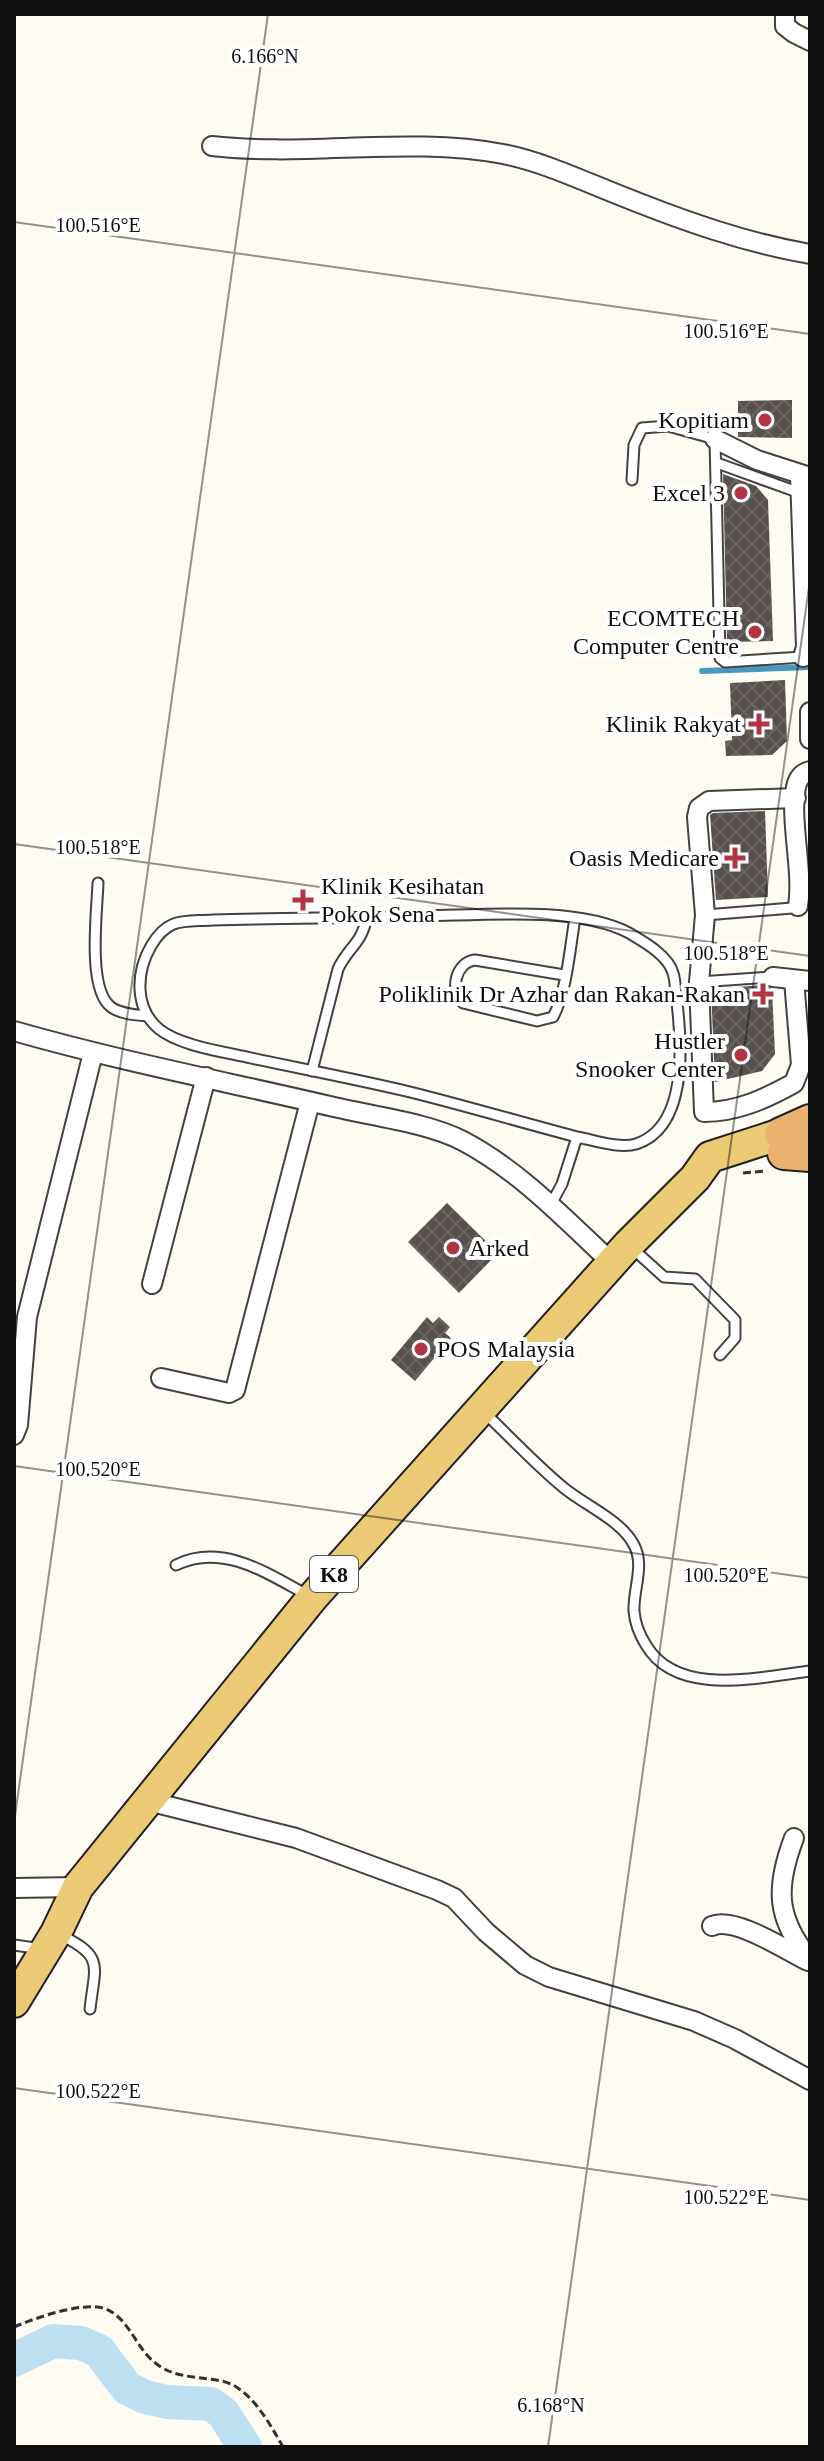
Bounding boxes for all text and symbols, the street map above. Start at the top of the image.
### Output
text: 6.166°N [231,45,299,67]
text: 100.516°E [55,214,141,236]
text: 100.516°E [683,320,769,342]
place label: Kopitiam [658,407,749,433]
marker: Kopitiam [756,411,774,429]
place label: Excel 3 [652,480,725,506]
marker: Excel 3 [732,484,750,502]
place label: ECOMTECH Computer Centre [573,605,739,659]
marker: ECOMTECH Computer Centre [746,623,764,641]
place label: Klinik Rakyat [606,711,741,737]
marker: Klinik Rakyat [748,713,770,735]
text: 100.518°E [55,836,141,858]
place label: Oasis Medicare [569,845,719,871]
marker: Oasis Medicare [726,849,744,867]
place label: Klinik Kesihatan Pokok Sena [321,873,484,927]
marker: Klinik Kesihatan Pokok Sena [292,889,314,911]
text: 100.518°E [683,942,769,964]
place label: Poliklinik Dr Azhar dan Rakan-Rakan [378,981,745,1007]
marker: Poliklinik Dr Azhar dan Rakan-Rakan [752,983,774,1005]
place label: Hustler Snooker Center [575,1028,725,1082]
marker: Hustler Snooker Center [732,1046,750,1064]
place label: Arked [469,1235,529,1261]
marker: Arked [444,1239,462,1257]
place label: POS Malaysia [437,1336,575,1362]
marker: POS Malaysia [412,1340,430,1358]
text: 100.520°E [55,1458,141,1480]
road number: K8 [310,1556,358,1592]
text: 100.520°E [683,1564,769,1586]
text: 100.522°E [55,2080,141,2102]
text: 100.522°E [683,2186,769,2208]
text: 6.168°N [517,2394,585,2416]

